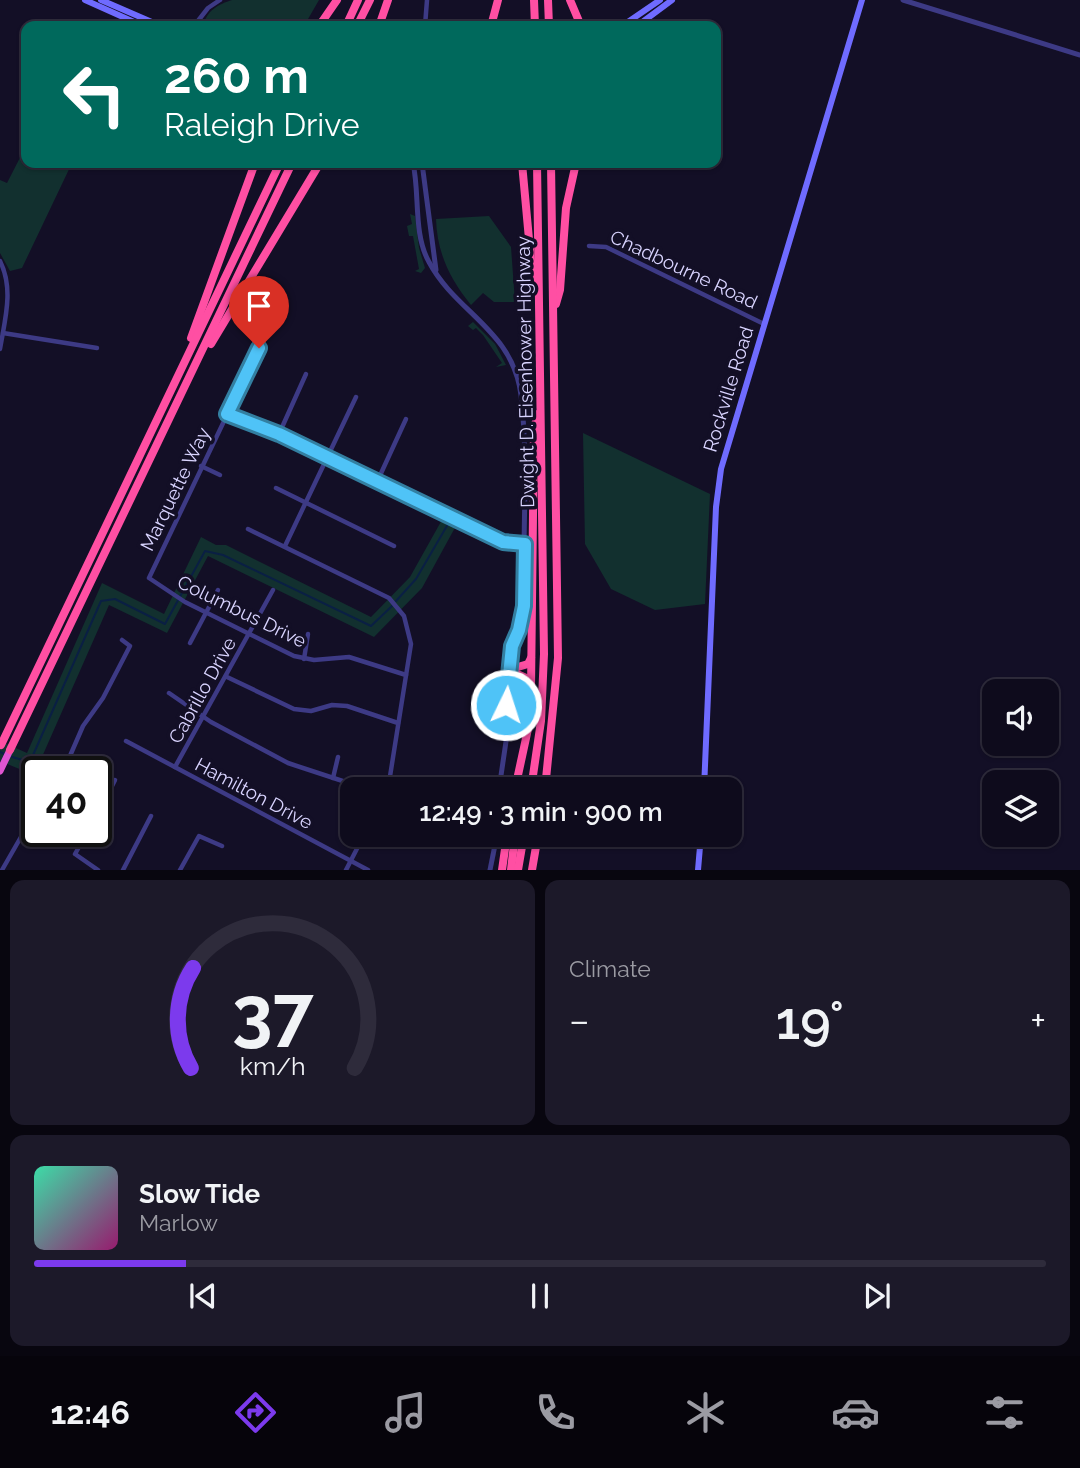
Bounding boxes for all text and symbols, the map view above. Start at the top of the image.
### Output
text: 260 m [164,47,309,104]
icon: left [49,49,140,140]
text: Raleigh Drive [164,106,360,143]
street label: Chadbourne Road [607,225,761,313]
street label: Dwight D. Eisenhower Highway [512,236,538,508]
pin [229,276,289,348]
icon: arrive [240,287,278,325]
street label: Rockville Road [698,324,758,454]
street label: Marquette Way [136,424,214,554]
street label: Columbus Drive [174,570,310,652]
street label: Cabrillo Drive [164,633,240,747]
position arrow [469,668,543,742]
map controls [982,679,1059,847]
button: sound [982,679,1059,756]
street label: Hamilton Drive [192,753,316,833]
speed limit sign: 40 [21,756,112,847]
button: layers [982,770,1059,847]
text: 12:49 · 3 min · 900 m [419,797,663,827]
text: Climate [569,955,651,982]
text: 37 [232,971,313,1056]
text: 19° [776,990,844,1051]
text: − [569,998,589,1043]
text: + [1030,998,1046,1043]
text: km/h [240,1051,305,1081]
text: Slow Tide [139,1179,260,1209]
text: Marlow [139,1209,218,1236]
icon: previous [184,1277,222,1315]
icon: pause [521,1277,559,1315]
icon: next [858,1277,896,1315]
icon: directions [231,1388,280,1437]
icon: music [381,1388,430,1437]
icon: phone [531,1388,580,1437]
icon: climate [681,1388,730,1437]
icon: car [831,1388,880,1437]
icon: filters [980,1388,1029,1437]
text: 12:46 [50,1394,130,1431]

